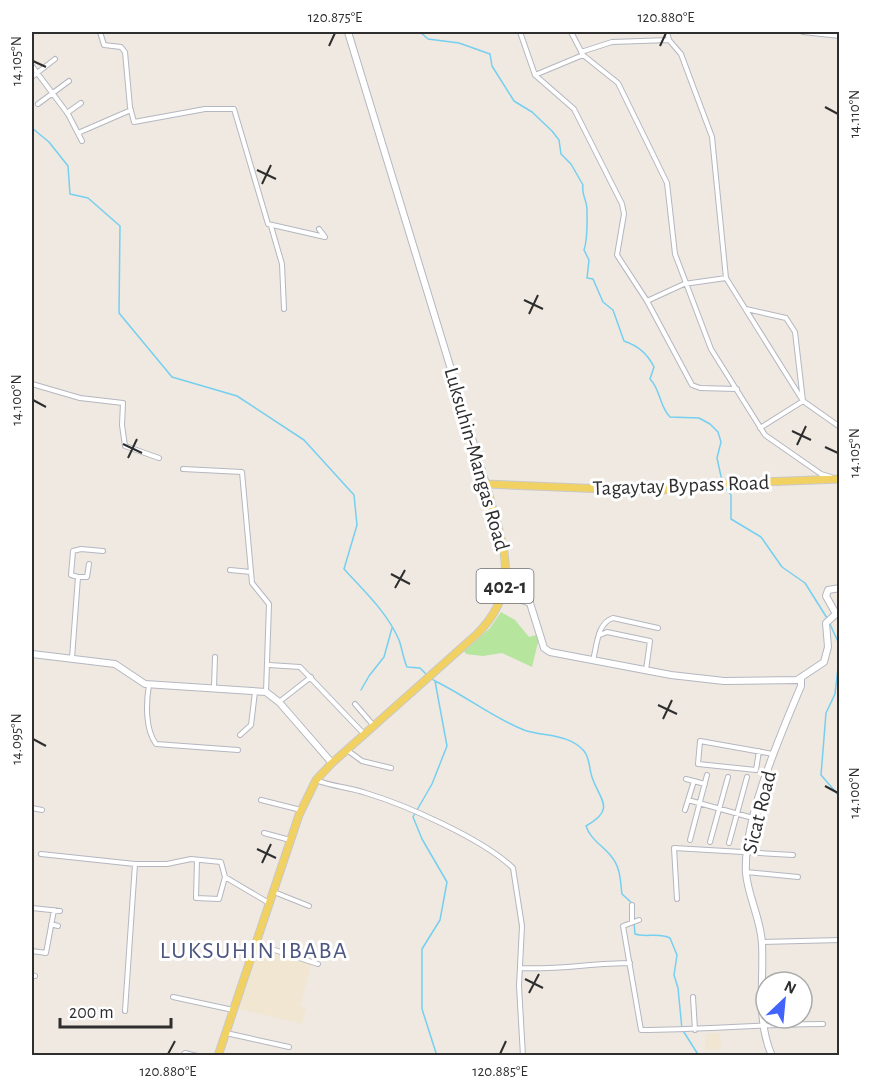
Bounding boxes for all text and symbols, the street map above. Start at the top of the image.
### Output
text: 120.875°E [308,10,362,25]
text: 120.880°E [637,10,695,25]
text: 14.105°N [9,36,24,86]
text: 14.110°N [847,90,862,138]
street label: Luksuhin-Mangas Road [440,365,513,553]
text: 14.100°N [9,374,24,426]
text: 14.105°N [847,428,862,478]
street label: Tagaytay Bypass Road [592,472,770,499]
road number: 402-1 [476,569,534,603]
text: 14.095°N [9,713,24,765]
text: 14.100°N [847,767,862,819]
street label: Sicat Road [739,768,780,856]
district label: LUKSUHIN IBABA [160,939,348,963]
north arrow [754,970,814,1030]
text: N [782,978,799,997]
scale bar [60,991,171,1029]
text: 200 m [69,1004,114,1022]
text: 120.880°E [139,1064,197,1079]
text: 120.885°E [472,1064,528,1079]

